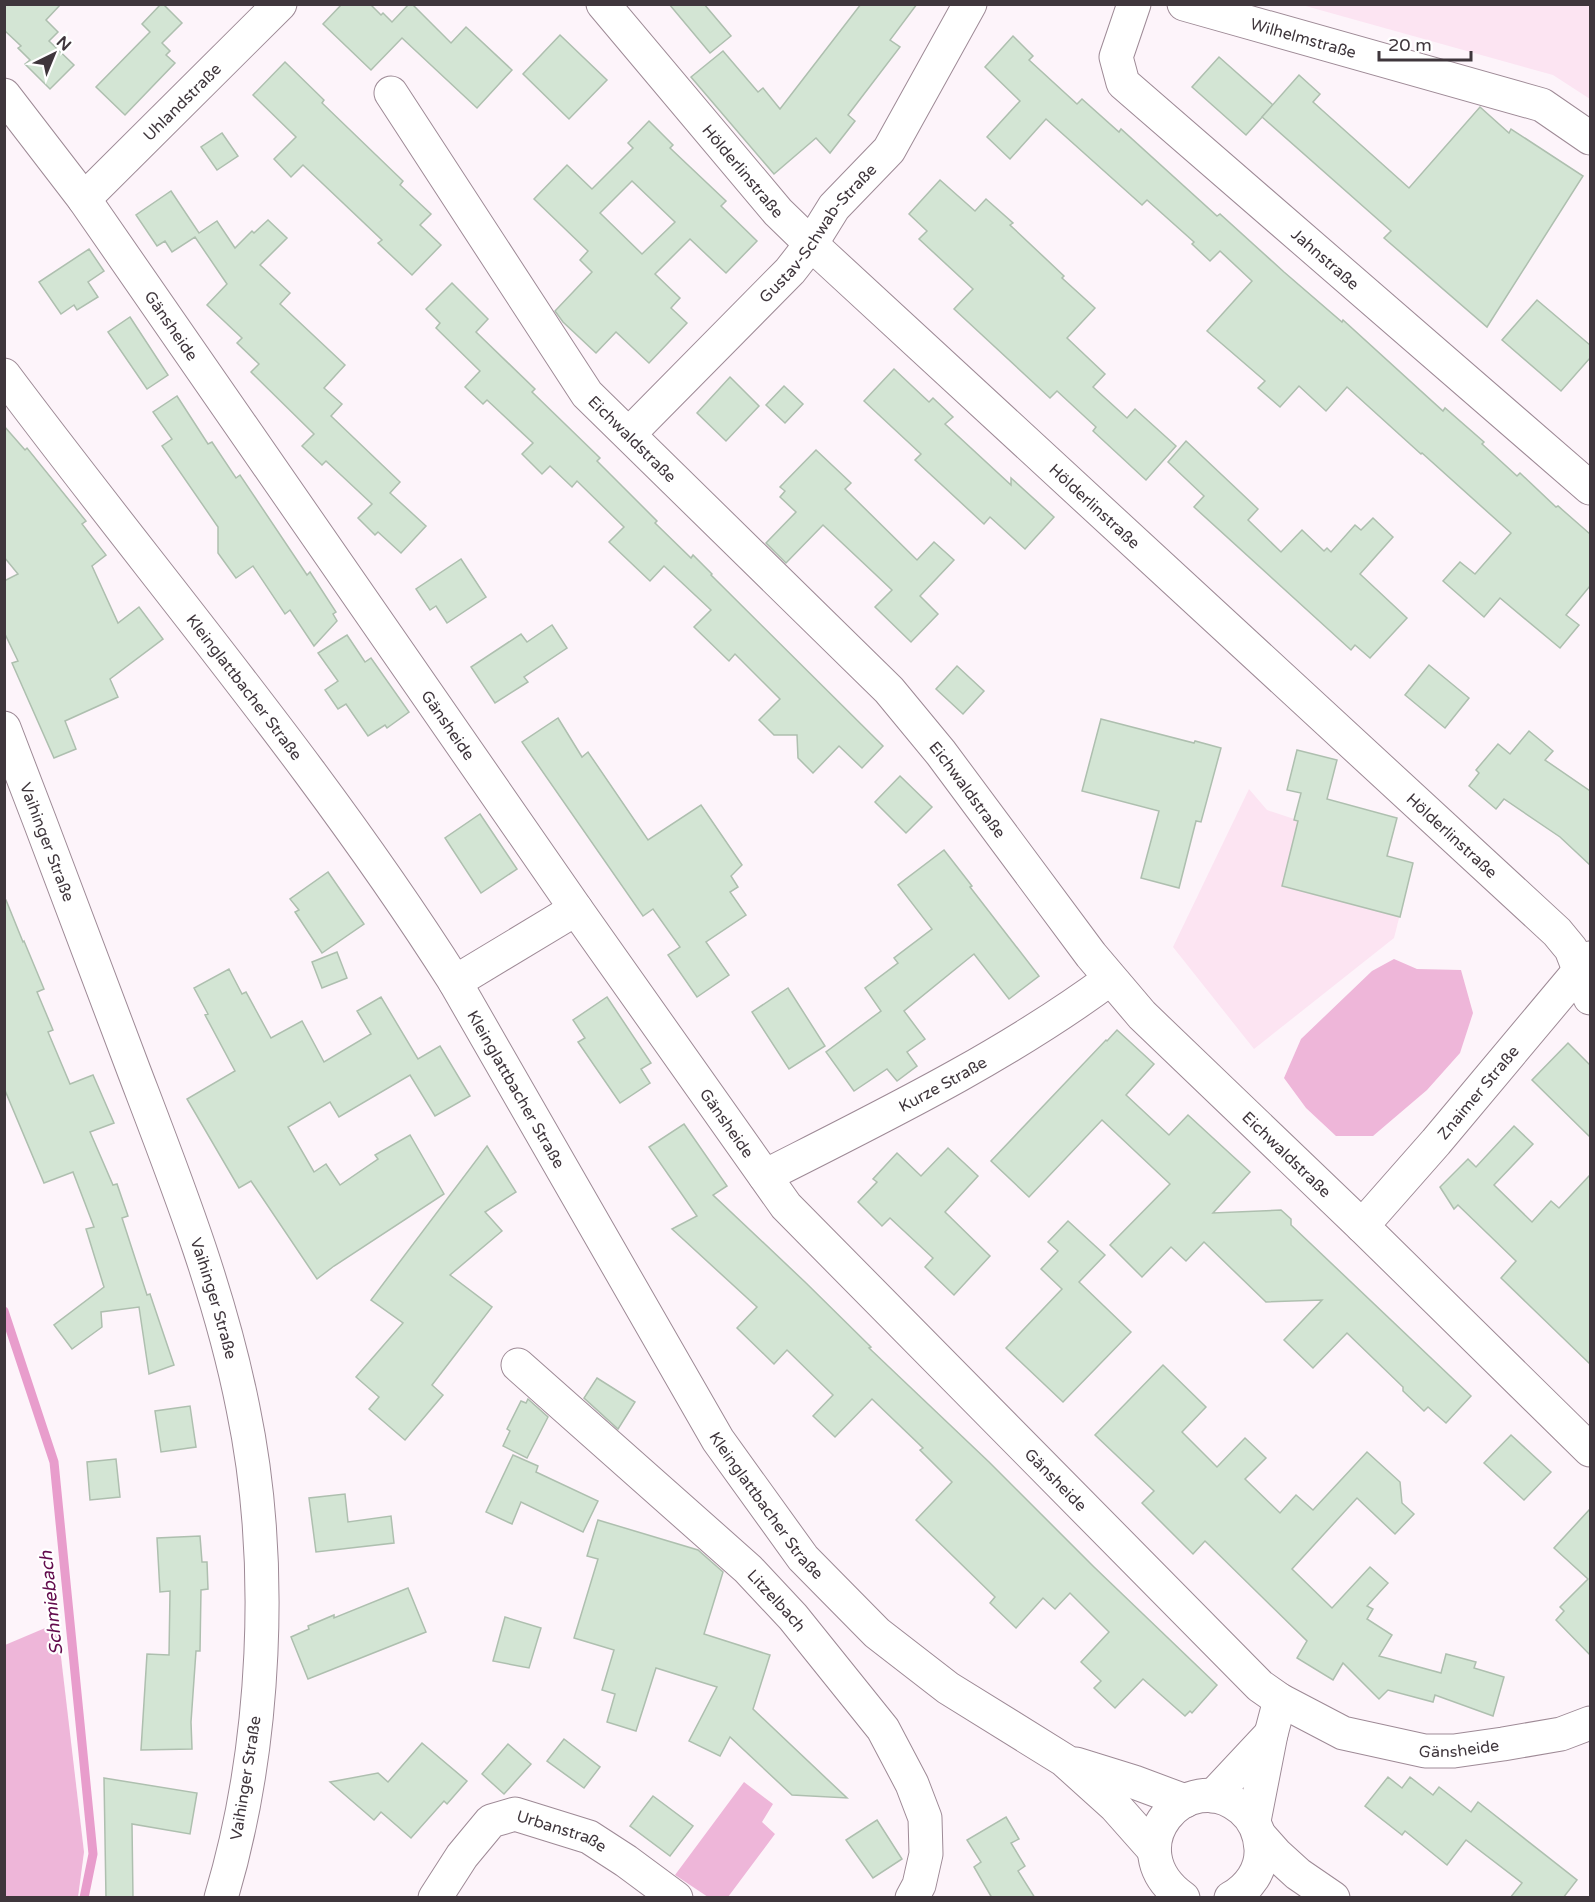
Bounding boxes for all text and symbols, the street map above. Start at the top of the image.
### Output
street label: Wilhelmstraße [1248,14,1358,63]
north arrow [24,24,84,84]
scale bar [1379,24,1470,62]
text: N [52,32,75,55]
text: 20 m [1388,34,1432,56]
street label: Uhlandstraße [139,59,226,146]
street label: Hölderlinstraße [697,121,788,222]
street label: Gustav-Schwab-Straße [755,160,881,307]
street label: Jahnstraße [1287,224,1363,294]
street label: Gänsheide [140,287,202,365]
street label: Eichwaldstraße [584,392,680,487]
street label: Hölderlinstraße [1045,460,1144,553]
street label: Kleinglattbacher Straße [181,610,306,765]
street label: Gänsheide [416,687,479,764]
street label: Eichwaldstraße [924,738,1010,842]
street label: Vaihinger Straße [15,780,78,905]
street label: Hölderlinstraße [1402,789,1501,883]
street label: Kleinglattbacher Straße [462,1007,569,1172]
street label: Znaimer Straße [1433,1042,1524,1144]
street label: Kurze Straße [896,1052,991,1117]
street label: Gänsheide [695,1085,758,1162]
street label: Eichwaldstraße [1238,1108,1335,1202]
street label: Vaihinger Straße [186,1235,241,1361]
street label: Kleinglattbacher Straße [704,1428,827,1584]
street label: Gänsheide [1020,1444,1091,1516]
water label: Schmiebach [34,1549,67,1656]
street label: Litzelbach [743,1566,810,1636]
street label: Vaihinger Straße [226,1715,266,1842]
street label: Gänsheide [1417,1736,1501,1763]
street label: Urbanstraße [514,1806,610,1857]

